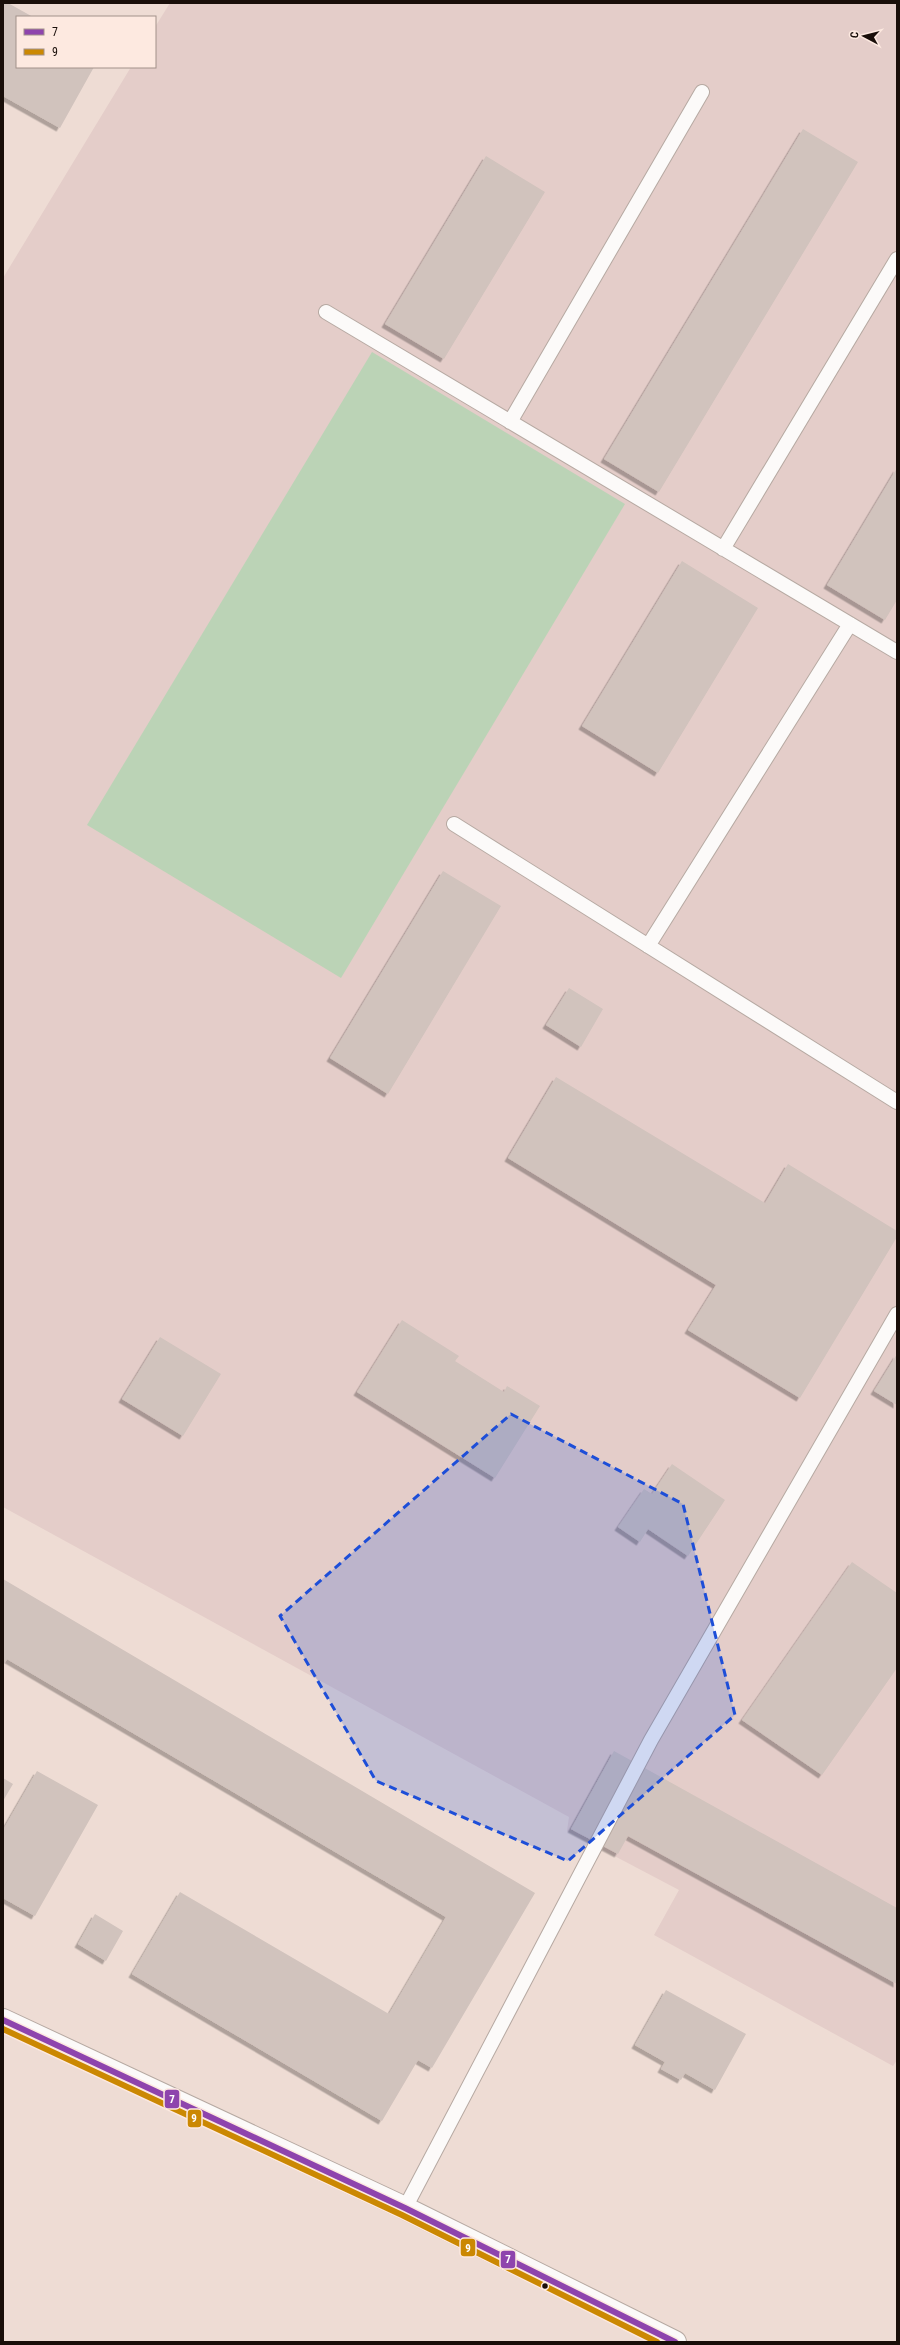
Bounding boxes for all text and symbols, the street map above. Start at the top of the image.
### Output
legend [16,16,156,68]
north arrow [844,16,884,56]
text: 7 [52,25,58,39]
text: С [848,31,861,39]
text: 9 [52,45,58,59]
line badge: 7 [164,2089,180,2109]
text: 7 [169,2093,175,2106]
line badge: 9 [187,2109,202,2128]
text: 9 [191,2112,197,2125]
line badge: 9 [460,2238,476,2257]
text: 9 [465,2242,471,2255]
line badge: 7 [500,2250,516,2269]
text: 7 [505,2253,511,2266]
unlabelled marker [540,2281,550,2291]

